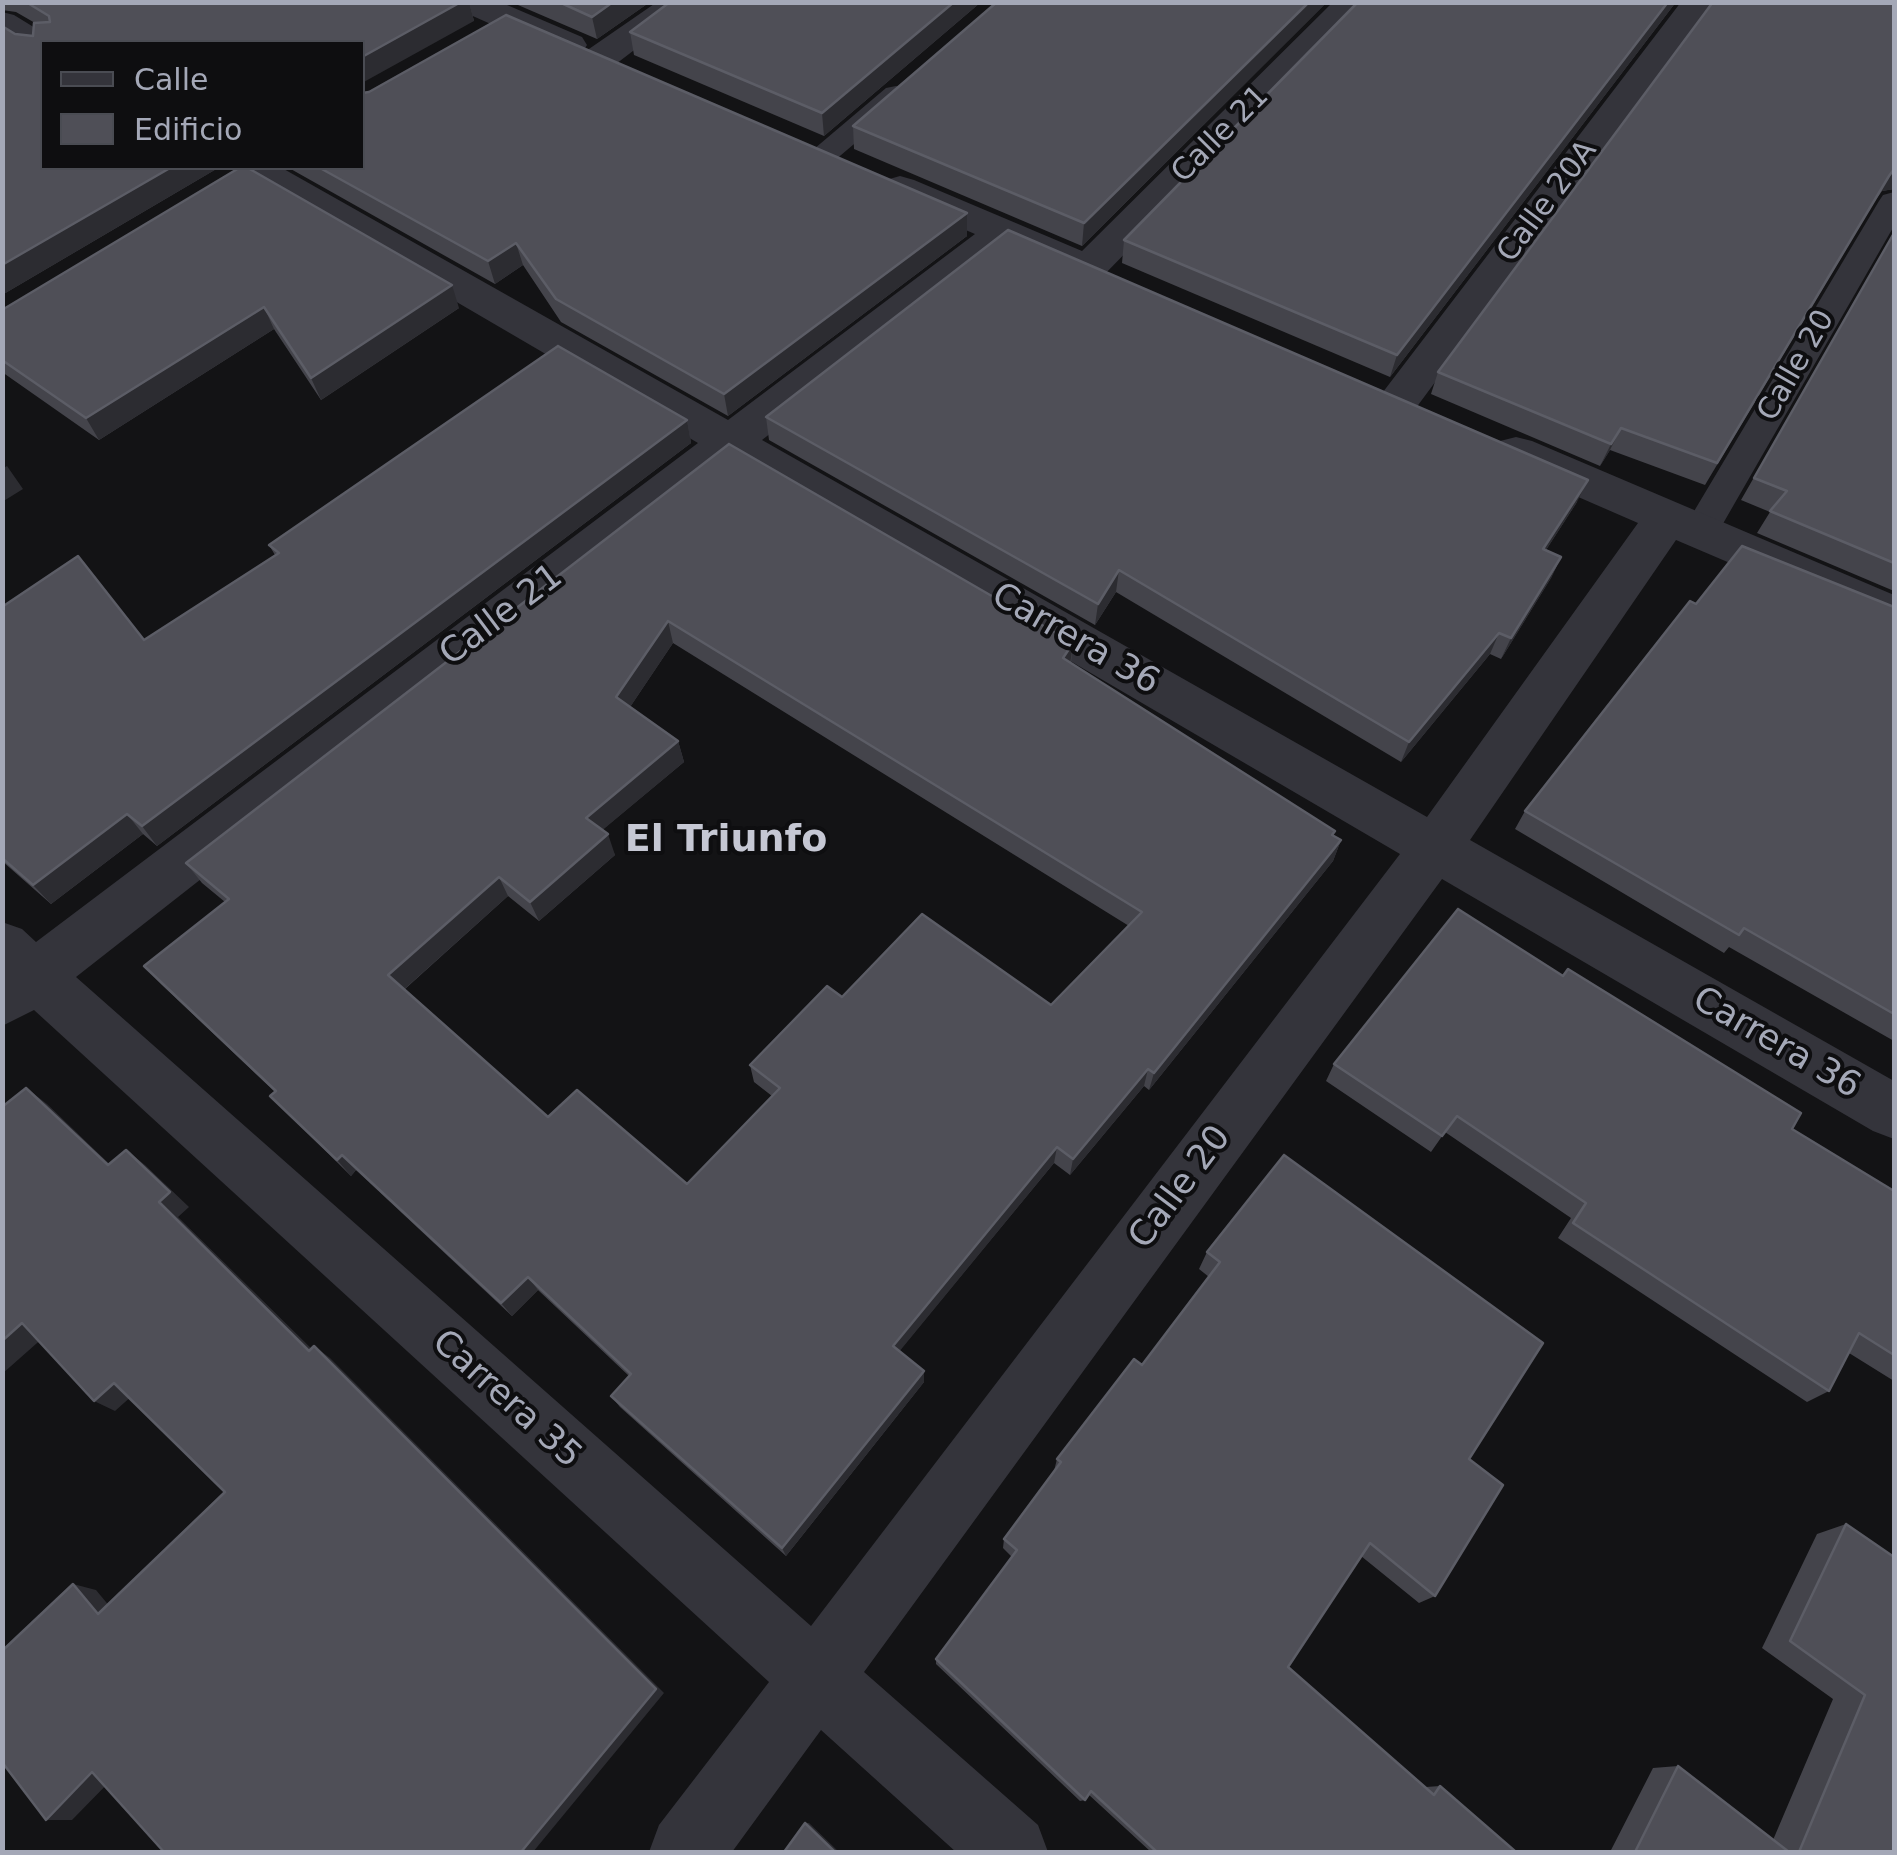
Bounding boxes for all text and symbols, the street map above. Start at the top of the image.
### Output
legend [40,40,365,170]
text: Calle [134,62,208,97]
street label: Calle 21 [1165,79,1277,191]
text: Edificio [134,112,242,147]
street label: Calle 20A [1491,134,1605,270]
street label: Calle 20 [1751,304,1843,428]
street label: Calle 21 [432,556,572,676]
street label: Carrera 36 [984,575,1166,705]
district label: El Triunfo [625,818,827,864]
street label: Carrera 36 [1685,979,1867,1109]
street label: Calle 20 [1121,1118,1241,1258]
street label: Carrera 35 [423,1322,589,1478]

